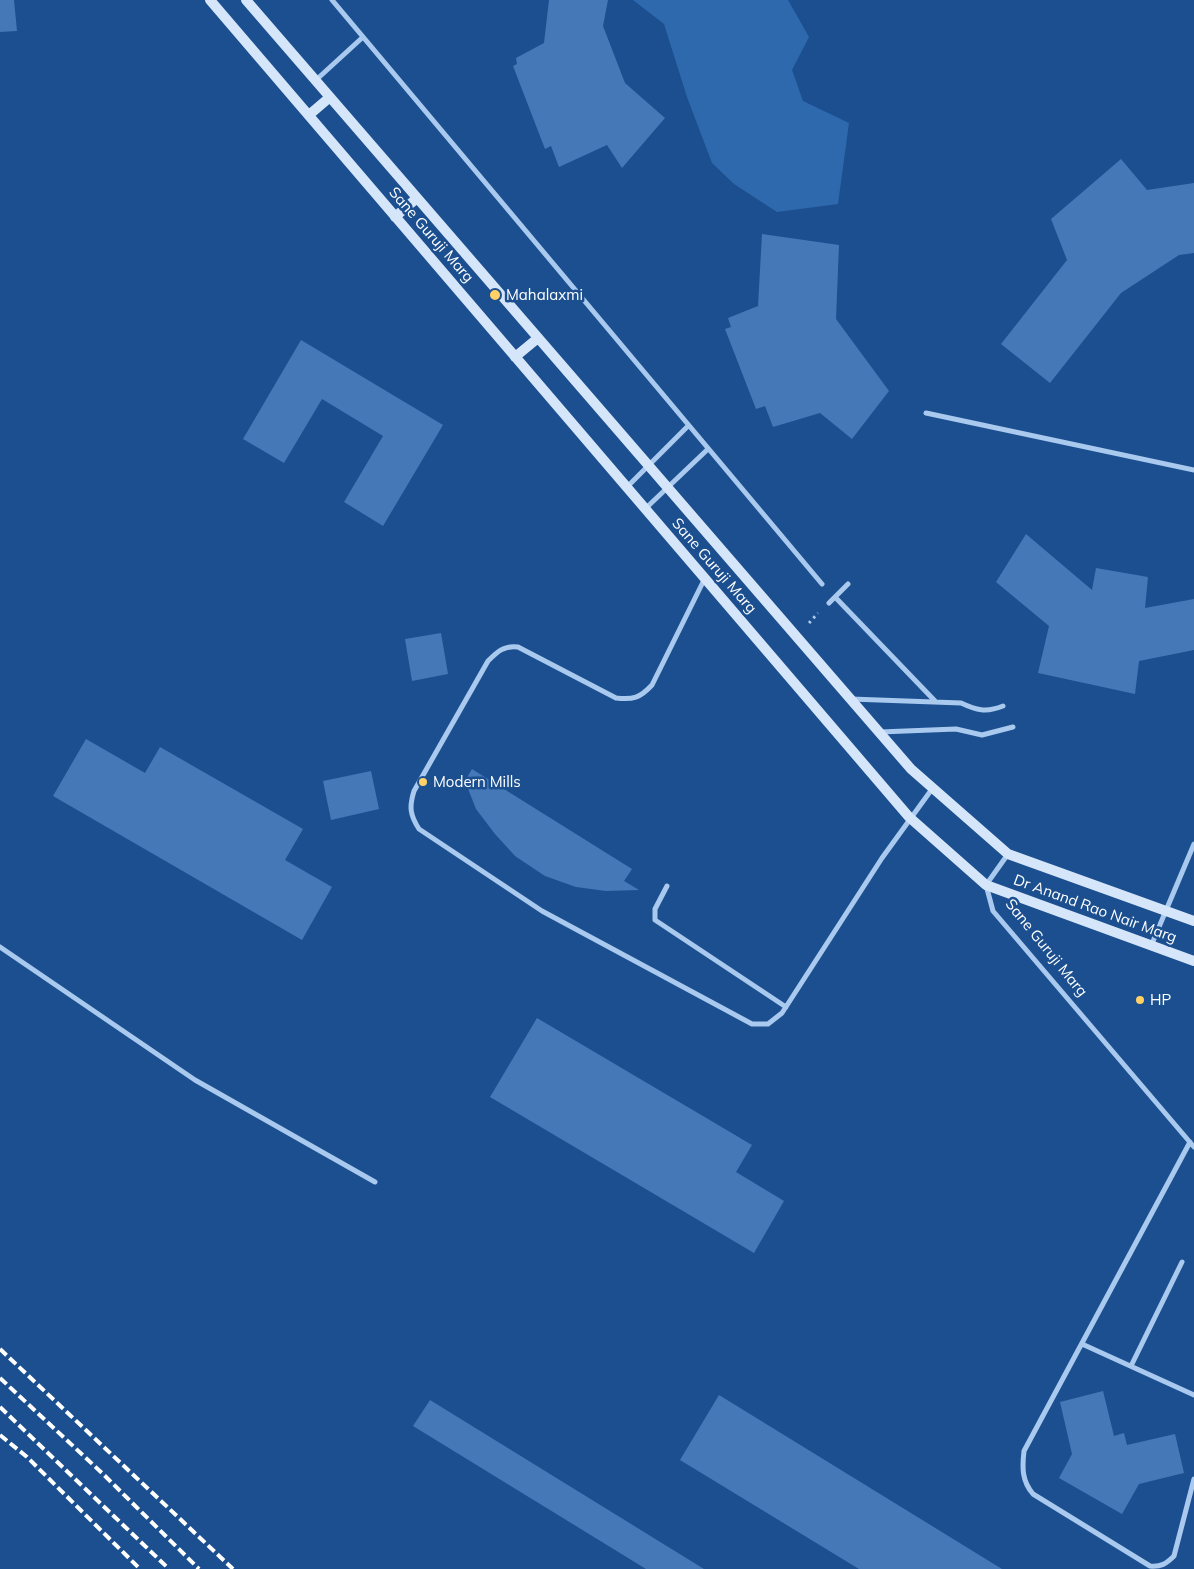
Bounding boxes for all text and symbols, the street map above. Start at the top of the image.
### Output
street label: Sane Guruji Marg [385,184,477,286]
place label: Mahalaxmi [506,286,583,304]
marker: Mahalaxmi [488,288,502,302]
street label: Sane Guruji Marg [668,515,760,617]
place label: Modern Mills [433,773,521,791]
marker: Modern Mills [417,776,429,788]
street label: Dr Anand Rao Nair Marg [1011,871,1179,947]
street label: Sane Guruji Marg [1001,896,1091,1000]
place label: HP [1150,991,1171,1009]
marker: HP [1134,994,1146,1006]

